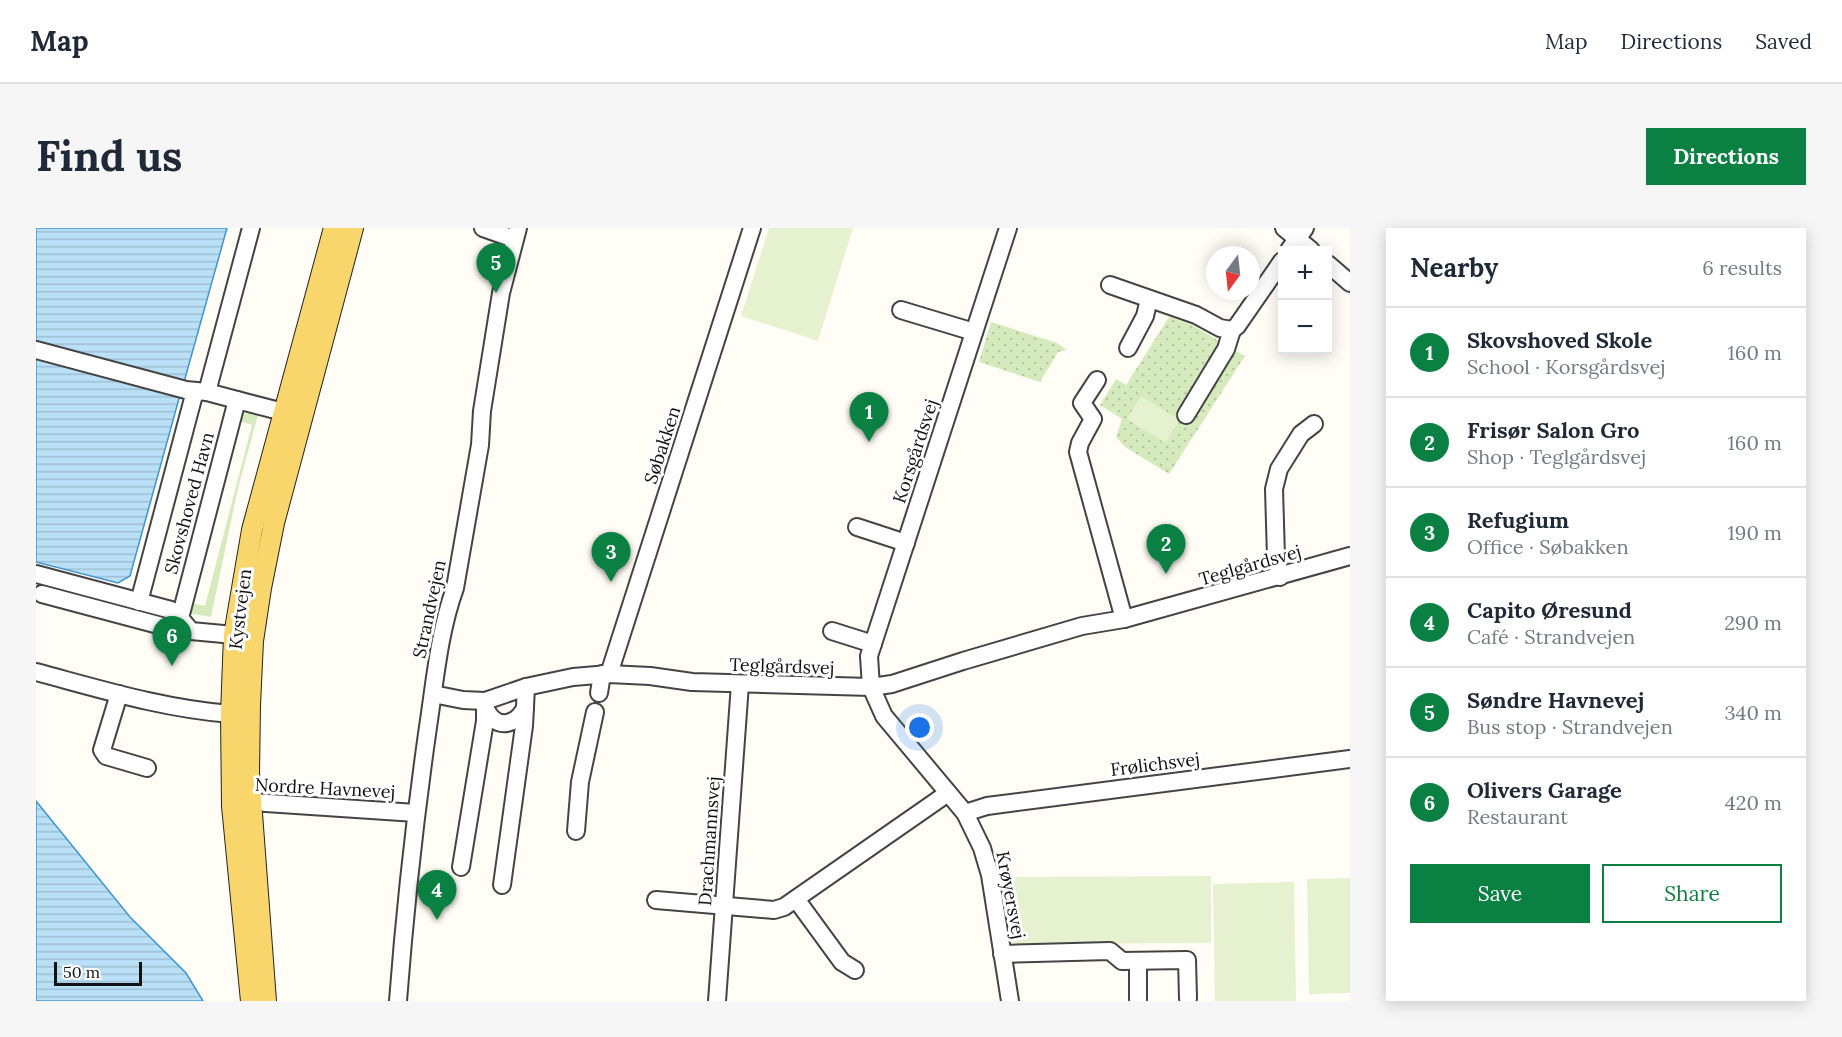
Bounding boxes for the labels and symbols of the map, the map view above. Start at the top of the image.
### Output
pin: 5 [476,244,516,293]
north arrow [1206,246,1260,300]
pin: 1 [850,392,888,442]
street label: Korsgårdsvej [887,396,943,506]
street label: Søbakken [639,403,685,487]
street label: Skovshoved Havn [159,429,219,576]
pin: 2 [1146,524,1186,574]
pin: 3 [592,532,630,582]
street label: Teglgårdsvej [1196,539,1304,591]
street label: Strandvejen [407,558,451,660]
street label: Kystvejen [224,567,256,651]
pin: 6 [152,616,192,666]
street label: Teglgårdsvej [729,653,835,679]
your location [905,713,934,742]
street label: Frølichsvej [1109,747,1201,781]
street label: Nordre Havnevej [254,773,396,803]
street label: Drachmannsvej [693,775,725,907]
street label: Krøyersvej [991,849,1031,941]
pin: 4 [418,870,456,920]
scale bar [54,959,142,986]

